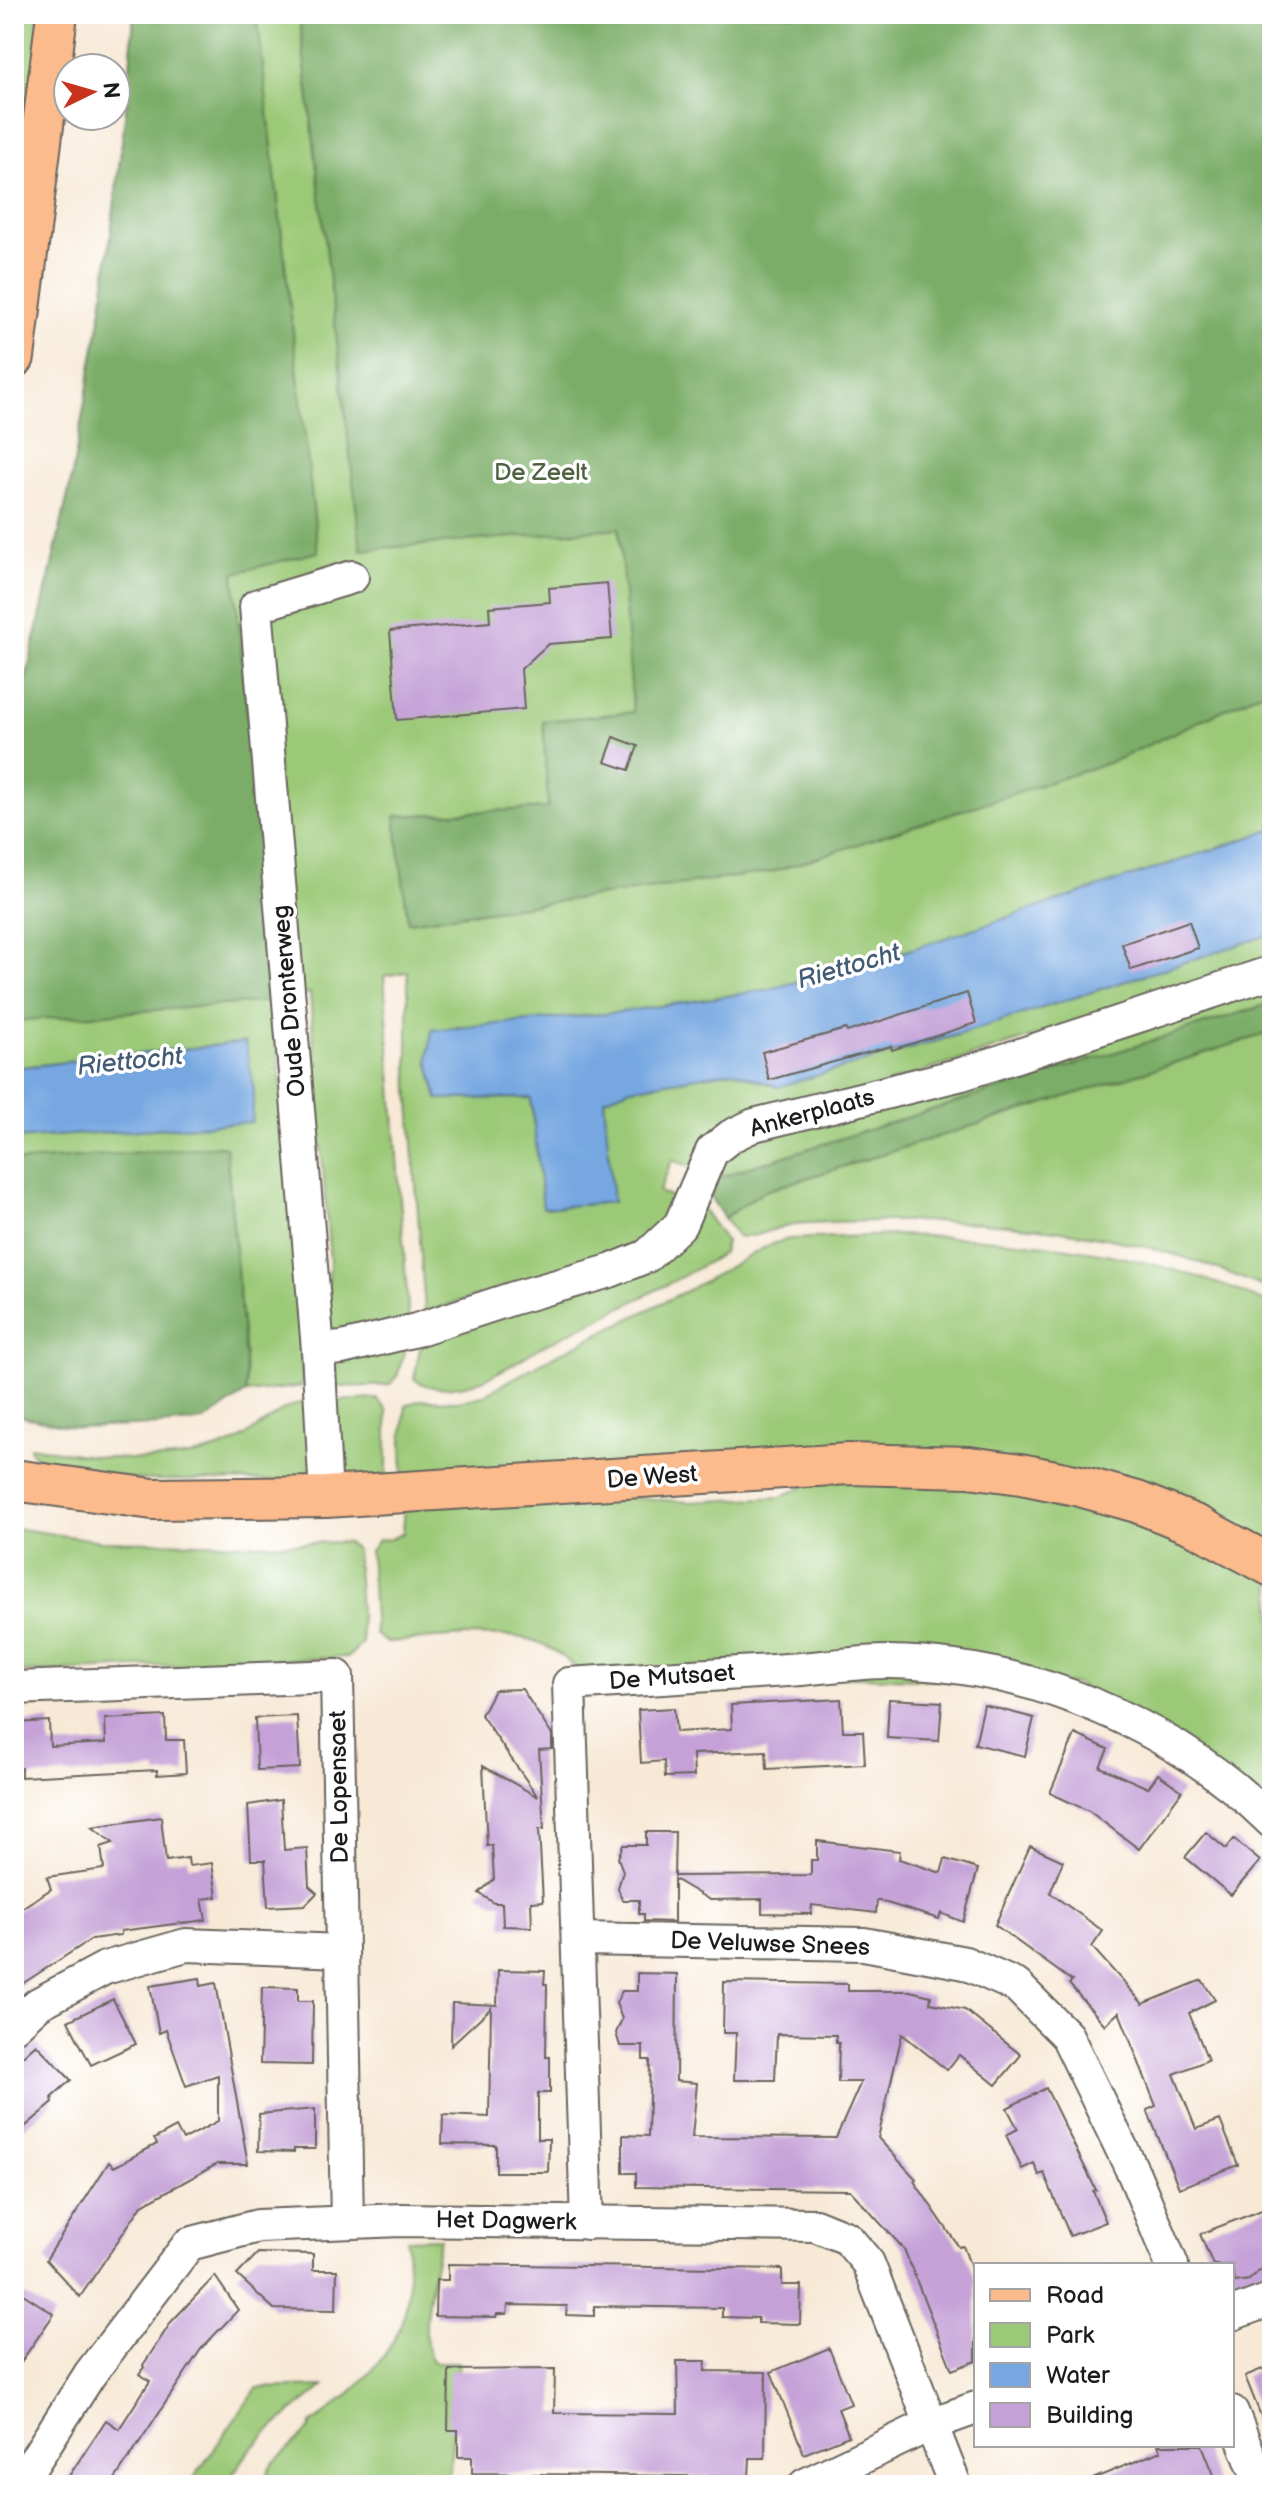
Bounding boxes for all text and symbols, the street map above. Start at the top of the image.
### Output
north arrow [52,52,132,132]
text: N [96,81,125,100]
park label: De Zeelt [494,458,589,487]
street label: Oude Dronterweg [266,904,312,1098]
water label: Riettocht [794,937,905,997]
water label: Riettocht [76,1041,185,1083]
street label: Ankerplaats [747,1082,878,1144]
street label: De West [606,1459,699,1495]
street label: De Mutsaet [608,1658,737,1696]
street label: De Lopensaet [323,1709,355,1864]
street label: De Veluwse Snees [670,1926,870,1962]
street label: Het Dagwerk [435,2205,577,2237]
legend [974,2263,1234,2447]
text: Road [1046,2281,1104,2310]
text: Park [1046,2321,1094,2350]
text: Water [1046,2361,1110,2390]
text: Building [1046,2401,1133,2430]

